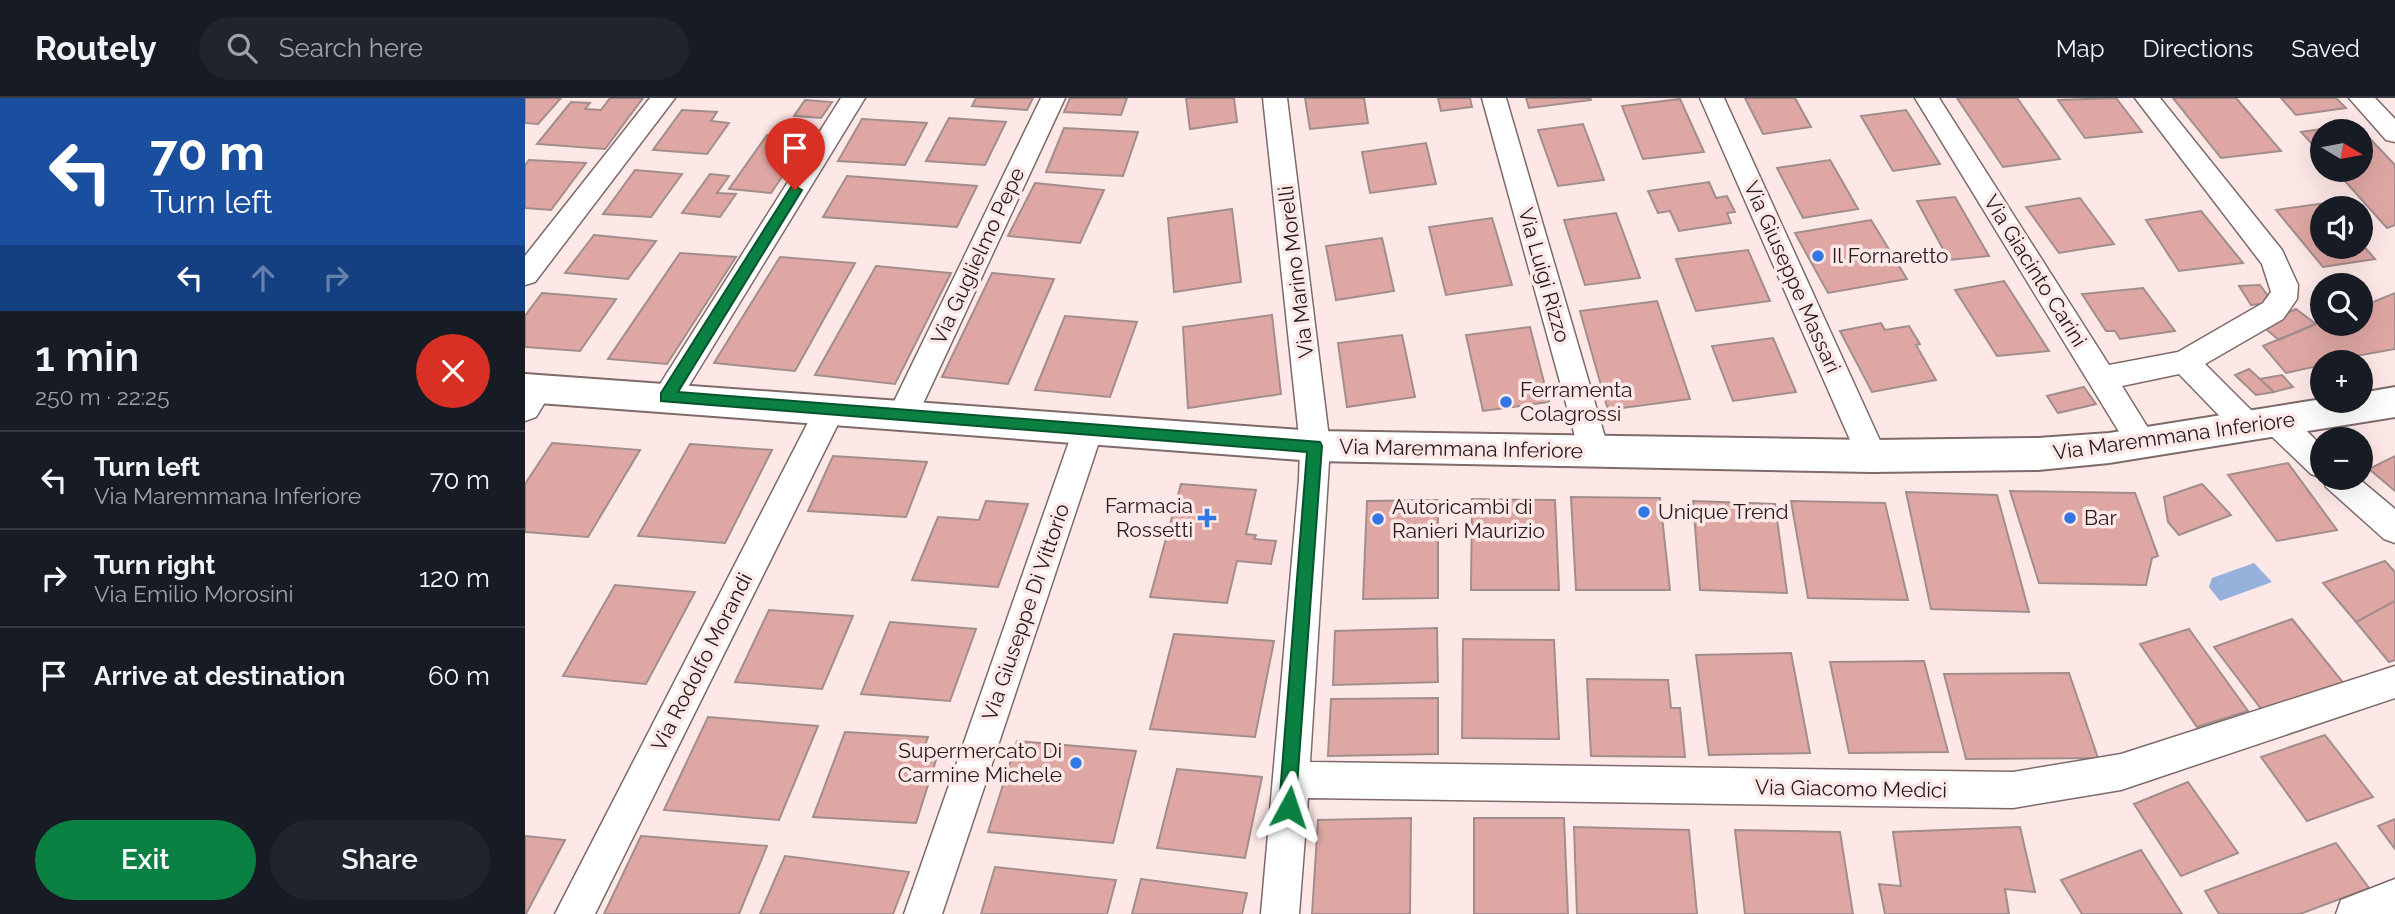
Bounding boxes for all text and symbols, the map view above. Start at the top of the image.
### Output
search box [199,17,689,80]
text: Routely [35,29,157,68]
icon: search [223,29,261,67]
text: Search here [279,33,423,63]
text: Map [2056,34,2105,63]
text: Directions [2143,34,2253,63]
text: Saved [2291,34,2360,63]
pin [765,118,825,190]
north arrow [2310,119,2373,182]
map controls [2310,119,2373,490]
text: 70 m [150,124,265,181]
icon: left [35,126,126,217]
icon: arrive [776,129,814,167]
street label: Via Guglielmo Pepe [926,163,1029,348]
street label: Via Giuseppe Massari [1739,177,1846,377]
text: Turn left [150,183,272,220]
street label: Via Marino Morelli [1273,184,1318,360]
street label: Via Giacinto Carini [1979,190,2092,351]
button: sound [2310,196,2373,259]
street label: Via Luigi Rizzo [1513,205,1576,345]
place label: Il Fornaretto [1832,243,1949,268]
marker: Il Fornaretto [1810,248,1826,264]
icon: left [171,259,209,297]
icon: ahead [244,259,282,297]
icon: right [317,259,355,297]
button: search [2310,273,2373,336]
text: 1 min [35,332,139,381]
button: close [416,334,490,408]
button: + [2310,350,2373,413]
place label: Ferramenta Colagrossi [1520,377,1632,426]
text: 250 m · 22:25 [35,383,169,410]
marker: Ferramenta Colagrossi [1498,394,1514,410]
street label: Via Maremmana Inferiore [2051,406,2296,465]
button: − [2310,427,2373,490]
street label: Via Maremmana Inferiore [1339,434,1583,463]
text: Turn left [94,452,200,482]
icon: left [35,461,73,499]
text: 70 m [430,465,490,495]
text: Via Maremmana Inferiore [94,482,361,509]
place label: Farmacia Rossetti [1105,493,1193,542]
place label: Autoricambi di Ranieri Maurizio [1392,494,1545,543]
place label: Unique Trend [1658,499,1789,524]
street label: Via Giuseppe Di Vittorio [977,500,1074,724]
marker: Unique Trend [1636,504,1652,520]
place label: Bar [2084,505,2117,530]
marker: Farmacia Rossetti [1199,510,1215,526]
marker: Bar [2062,510,2078,526]
marker: Autoricambi di Ranieri Maurizio [1370,511,1386,527]
text: Turn right [94,550,215,580]
icon: right [35,559,73,597]
text: 120 m [419,563,490,593]
street label: Via Rodolfo Morandi [646,569,757,755]
text: Via Emilio Morosini [94,580,293,607]
icon: arrive [35,657,73,695]
text: Arrive at destination [94,661,345,691]
text: 60 m [428,661,490,691]
place label: Supermercato Di Carmine Michele [898,738,1062,787]
marker: Supermercato Di Carmine Michele [1068,755,1084,771]
position arrow [1252,770,1326,844]
street label: Via Giacomo Medici [1755,774,1947,803]
button: Exit [35,820,256,900]
button: Share [270,820,490,900]

